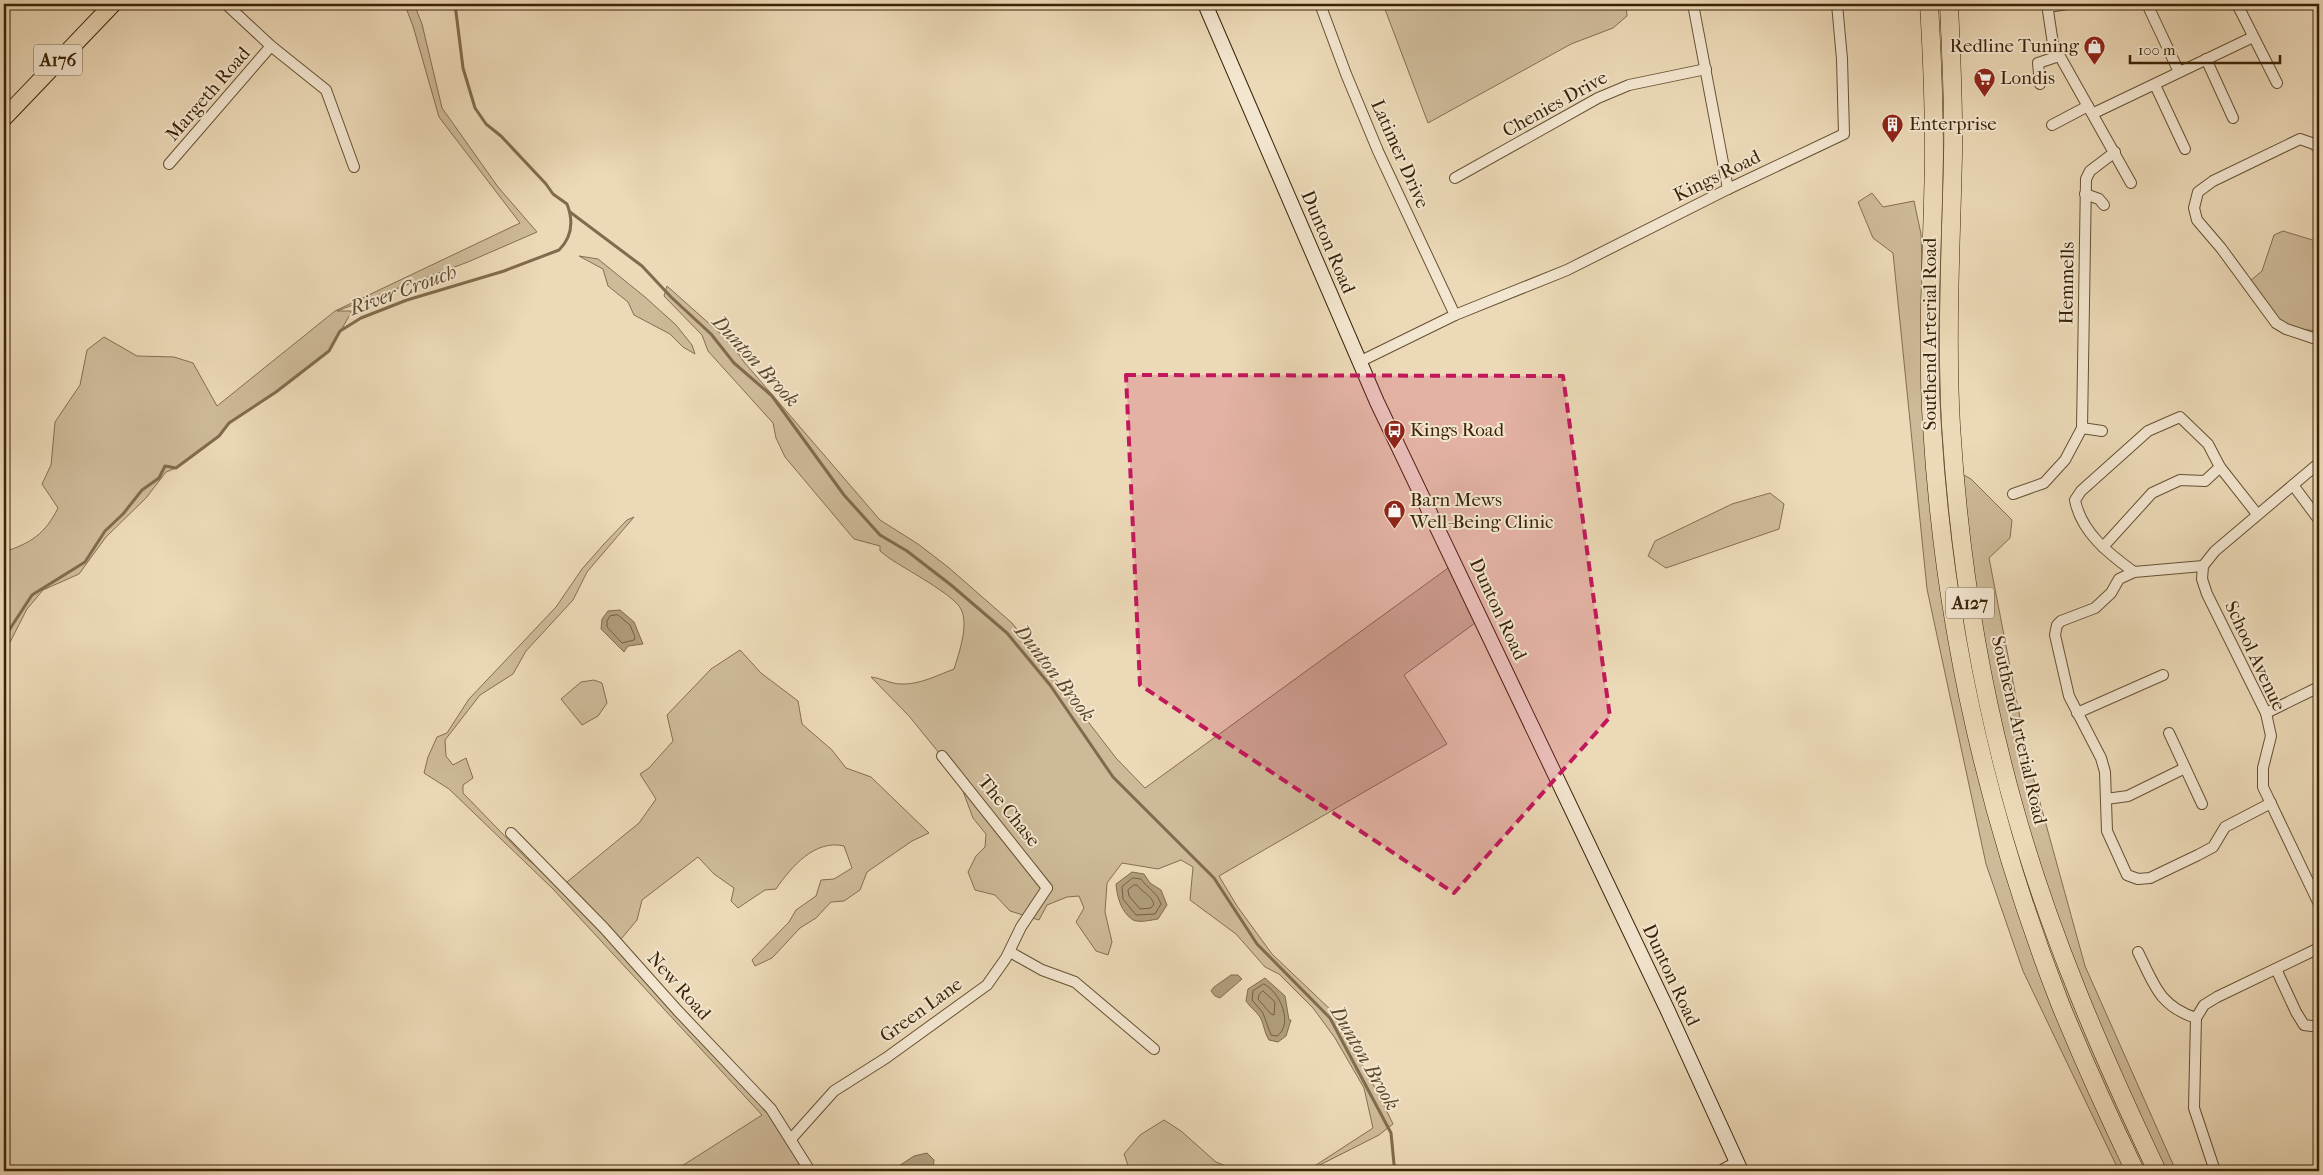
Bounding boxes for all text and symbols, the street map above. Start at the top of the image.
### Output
scale bar [2130,32,2280,64]
shop icon: Redline Tuning [2083,34,2107,65]
place label: Redline Tuning [1949,35,2080,57]
text: 100 m [2138,41,2176,59]
street label: Margeth Road [161,42,255,146]
road number: A176 [34,44,82,76]
street label: Chenies Drive [1499,66,1611,142]
supermarket icon: Londis [1972,66,1996,97]
place label: Londis [2000,67,2055,89]
street label: Latimer Drive [1366,96,1434,212]
building icon: Enterprise [1881,112,1905,143]
place label: Enterprise [1909,113,1997,135]
street label: Kings Road [1670,145,1765,206]
street label: Dunton Road [1296,187,1360,297]
street label: Southend Arterial Road [1919,237,1941,430]
street label: Hemmells [2055,242,2079,324]
water label: River Crouch [345,260,460,321]
water label: Dunton Brook [706,309,804,411]
bus stop icon: Kings Road [1382,418,1406,449]
place label: Kings Road [1410,419,1505,441]
place label: Barn Mews Well-Being Clinic [1409,489,1553,533]
shop icon: Barn Mews Well-Being Clinic [1382,499,1406,530]
street label: Dunton Road [1465,555,1531,664]
road number: A127 [1946,588,1994,618]
street label: School Avenue [2220,598,2290,714]
water label: Dunton Brook [1009,618,1100,726]
street label: Southend Arterial Road [1987,634,2052,827]
street label: The Chase [973,771,1045,851]
street label: Dunton Road [1638,921,1704,1030]
street label: New Road [643,947,716,1025]
street label: Green Lane [876,973,966,1047]
water label: Dunton Brook [1325,1000,1404,1114]

